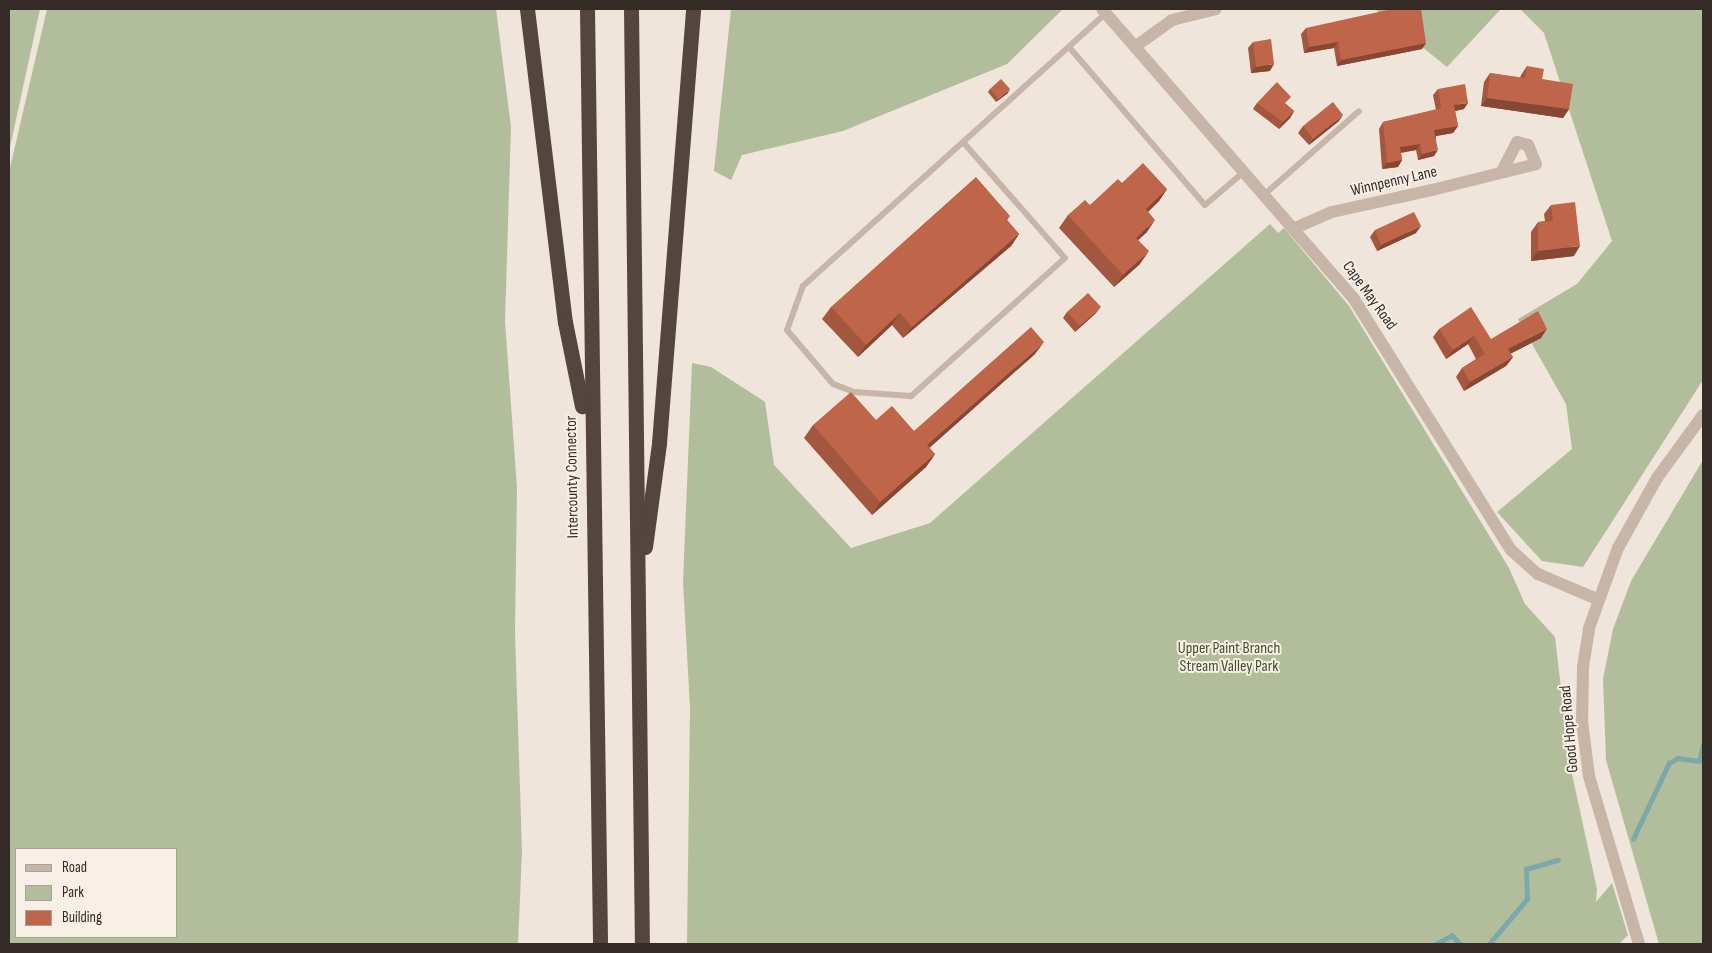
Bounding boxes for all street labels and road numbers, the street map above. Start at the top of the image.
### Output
street label: Winnpenny Lane [1349,163,1439,201]
street label: Cape May Road [1338,258,1400,334]
street label: Intercounty Connector [562,416,584,538]
street label: Good Hope Road [1557,685,1583,773]

